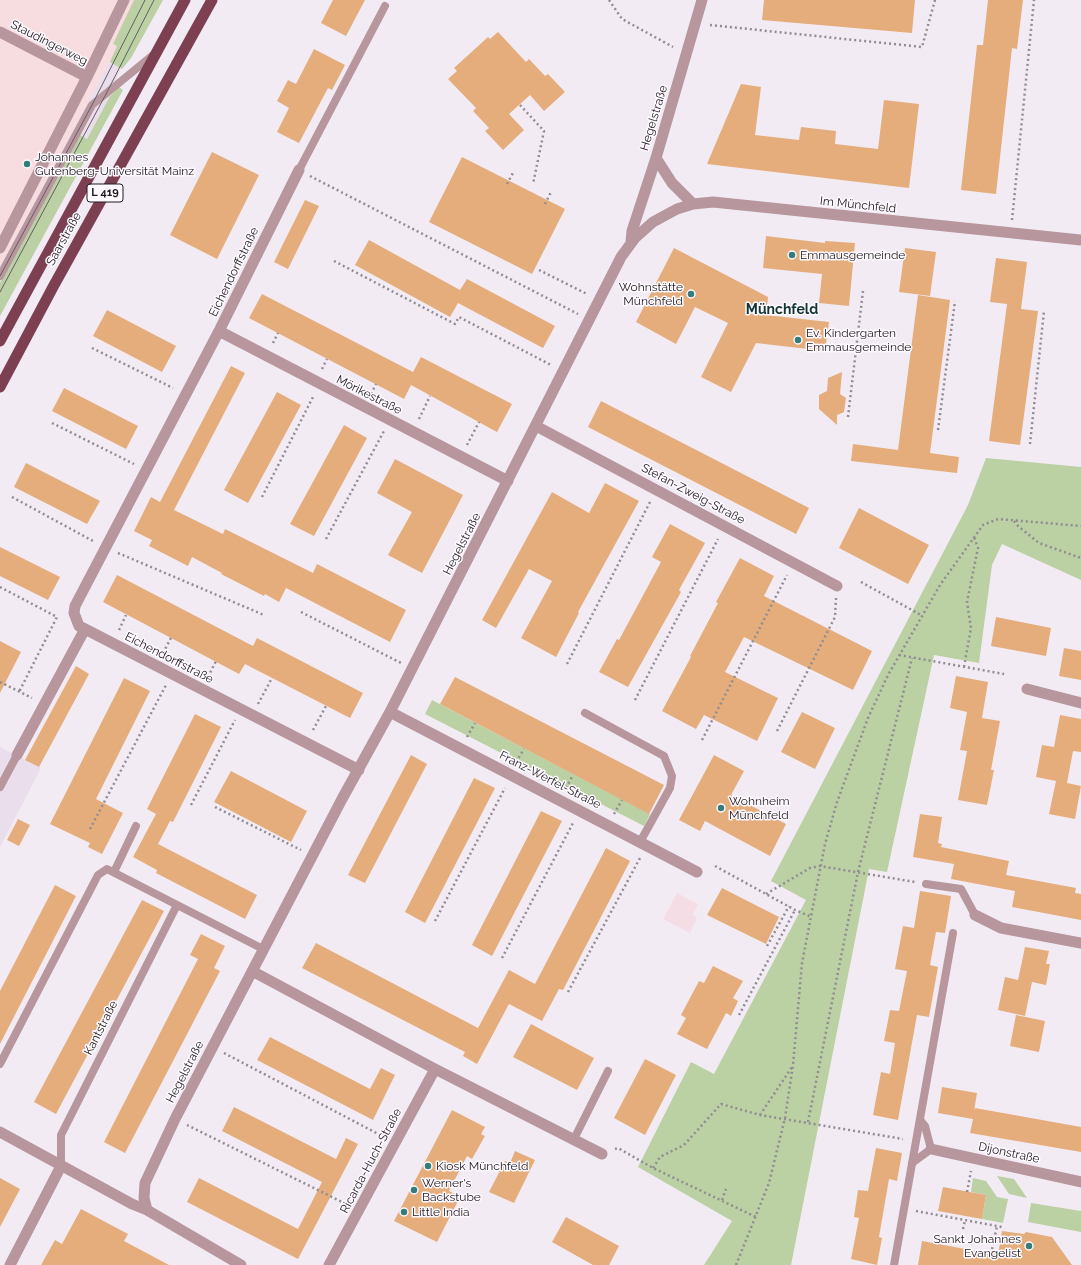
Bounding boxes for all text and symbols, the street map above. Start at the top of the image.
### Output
street label: Staudingerweg [8,17,90,69]
street label: Hegelstraße [637,84,671,152]
place label: Johannes Gutenberg-Universität Mainz [35,150,194,178]
marker: Johannes Gutenberg-Universität Mainz [22,159,32,169]
road number: L 419 [87,184,123,202]
street label: Im Münchfeld [819,194,897,216]
street label: Saarstraße [43,210,85,268]
street label: Eichendorffstraße [206,225,262,319]
place label: Emmausgemeinde [800,248,905,262]
marker: Emmausgemeinde [787,250,797,260]
place label: Wohnstätte Münchfeld [619,280,683,308]
marker: Wohnstätte Münchfeld [686,289,696,299]
district label: Münchfeld [746,302,818,318]
place label: Ev. Kindergarten Emmausgemeinde [806,326,911,354]
marker: Ev. Kindergarten Emmausgemeinde [793,335,803,345]
street label: Mörikestraße [334,372,404,418]
street label: Stefan-Zweig-Straße [639,461,747,527]
street label: Hegelstraße [440,511,484,577]
street label: Eichendorffstraße [122,629,216,687]
street label: Franz-Werfel-Straße [497,748,603,812]
place label: Wohnheim Münchfeld [729,794,790,822]
marker: Wohnheim Münchfeld [716,803,726,813]
street label: Kantstraße [81,998,121,1058]
street label: Hegelstraße [163,1039,207,1105]
street label: Ricarda-Huch-Straße [337,1106,405,1216]
street label: Dijonstraße [977,1139,1041,1167]
place label: Kiosk Münchfeld [436,1159,528,1173]
marker: Kiosk Münchfeld [423,1161,433,1171]
place label: Werner's Backstube [422,1176,481,1204]
marker: Werner's Backstube [409,1185,419,1195]
place label: Little India [412,1205,470,1219]
marker: Little India [399,1207,409,1217]
place label: Sankt Johannes Evangelist [934,1232,1021,1260]
marker: Sankt Johannes Evangelist [1024,1241,1034,1251]

